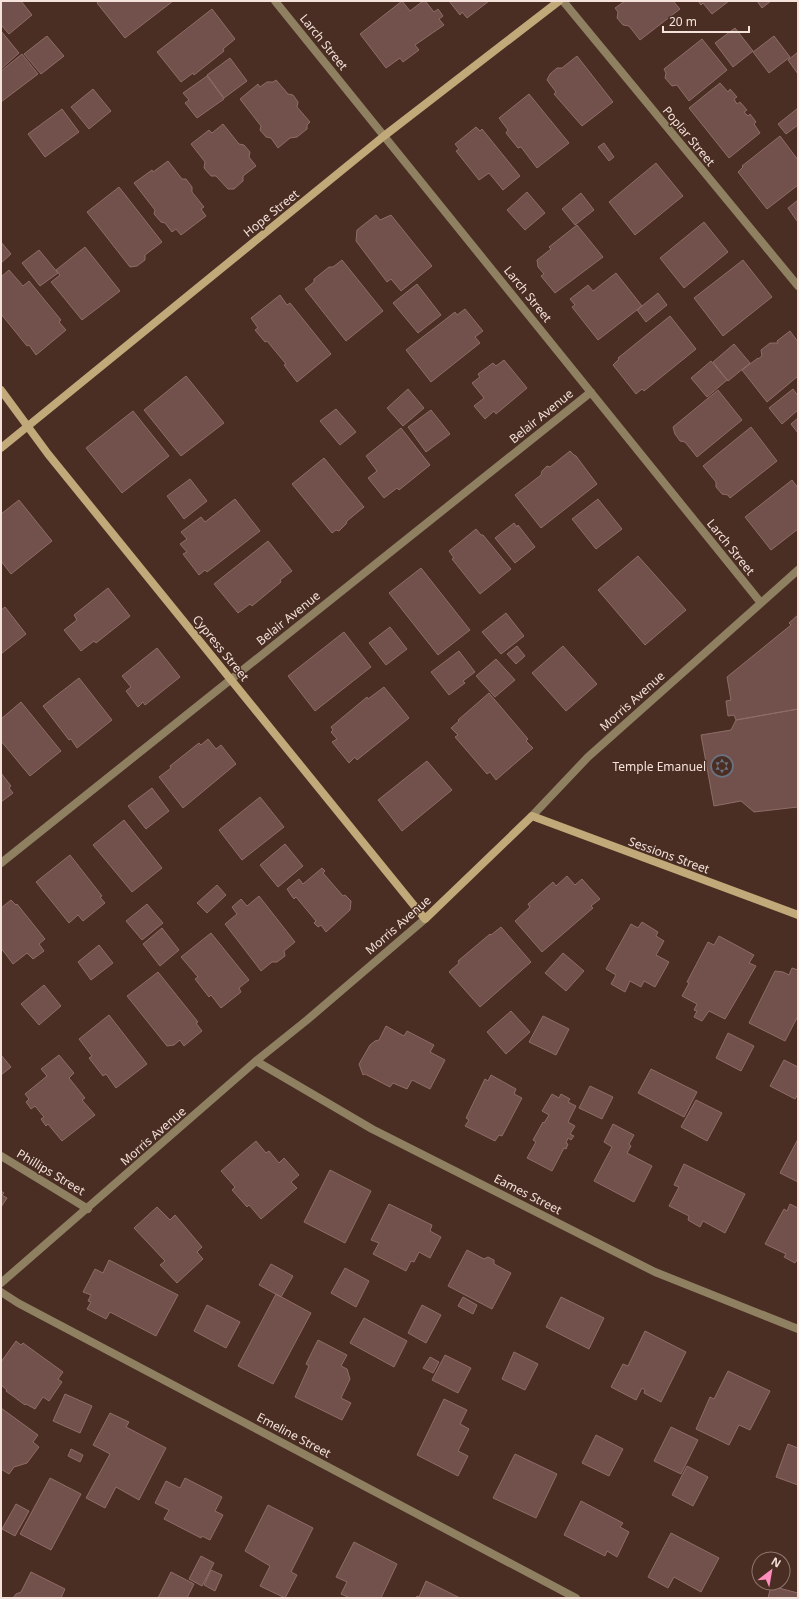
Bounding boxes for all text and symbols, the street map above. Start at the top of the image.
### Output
scale bar [663,8,749,34]
street label: Larch Street [296,10,352,74]
text: 20 m [669,13,697,30]
street label: Poplar Street [659,102,720,170]
street label: Hope Street [240,185,303,241]
street label: Larch Street [500,262,556,326]
street label: Belair Avenue [505,385,577,447]
street label: Larch Street [703,515,759,579]
street label: Belair Avenue [252,587,324,649]
street label: Cypress Street [189,611,253,685]
street label: Morris Avenue [596,667,668,735]
synagogue icon: Temple Emanuel [709,753,735,779]
place label: Temple Emanuel [612,758,706,775]
street label: Sessions Street [626,832,712,878]
street label: Morris Avenue [361,891,435,958]
street label: Morris Avenue [116,1102,190,1169]
street label: Phillips Street [14,1145,89,1199]
street label: Eames Street [491,1170,565,1219]
street label: Emeline Street [254,1408,335,1462]
north arrow [751,1551,791,1591]
text: N [769,1553,784,1571]

